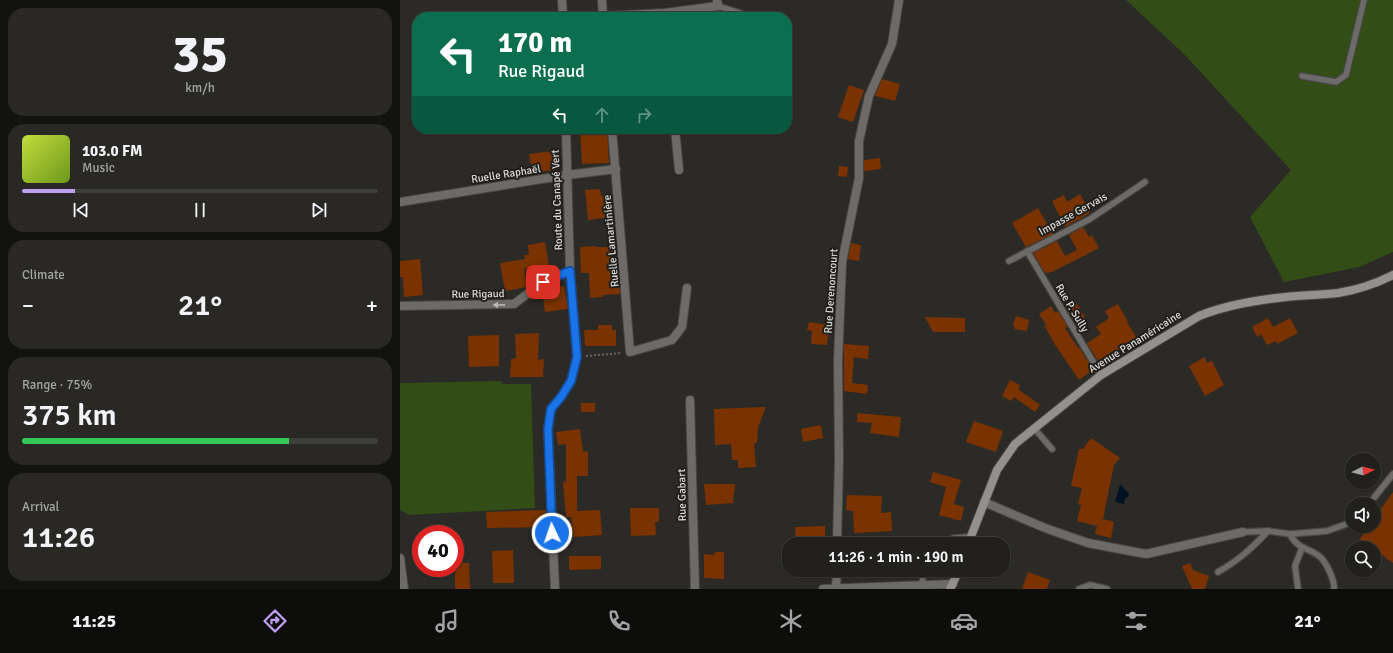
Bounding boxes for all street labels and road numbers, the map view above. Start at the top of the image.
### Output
street label: Route du Canapé Vert [549,149,565,251]
street label: Ruelle Raphaël [470,162,542,186]
street label: Impasse Gervais [1036,190,1110,238]
street label: Ruelle Lamartinière [600,194,622,288]
street label: Rue Derenoncourt [822,248,840,334]
street label: Rue P. Sully [1053,282,1092,335]
street label: Rue Rigaud [451,287,505,301]
street label: Avenue Panaméricaine [1086,308,1184,376]
street label: Rue Gabart [675,469,689,521]

